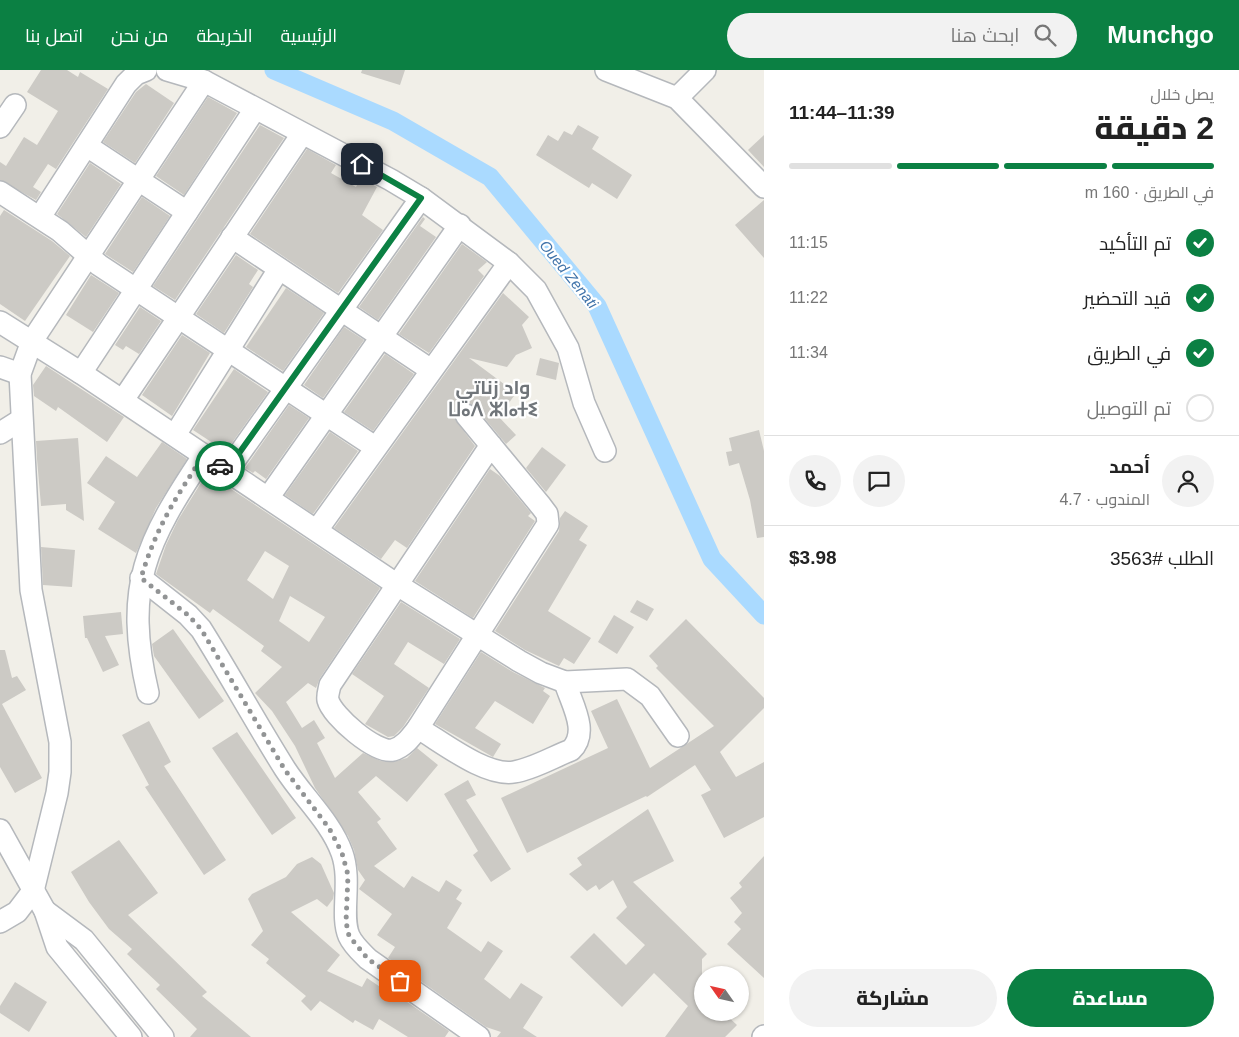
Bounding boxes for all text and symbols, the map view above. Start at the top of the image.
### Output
search box [727,13,1077,58]
icon: search [1031,21,1059,49]
text: Munchgo [1107,21,1214,48]
text: ابحث هنا [951,25,1019,46]
text: اتصل بنا [25,26,83,46]
text: من نحن [111,26,168,46]
text: الخريطة [196,26,253,46]
text: الرئيسية [281,26,337,46]
text: يصل خلال [1150,86,1214,103]
text: 11:39–11:44 [789,102,895,123]
text: 2 دقيقة [1094,110,1214,146]
pin [341,143,383,185]
icon: home [348,150,376,178]
text: في الطريق · 160 m [1085,184,1214,201]
icon: check [1186,229,1214,257]
text: تم التأكيد [1099,233,1171,254]
text: 11:15 [789,234,828,251]
water label: Oued Zenati [536,237,602,312]
icon: check [1186,284,1214,312]
text: قيد التحضير [1084,288,1171,309]
text: 11:22 [789,289,828,306]
icon: check [1186,339,1214,367]
text: في الطريق [1087,343,1171,364]
text: 11:34 [789,344,828,361]
district label: واد زناتي ⵡⴰⴷ ⵣⵏⴰⵜⵉ [448,377,538,420]
text: تم التوصيل [1087,398,1171,419]
courier [195,441,245,491]
icon: car [206,452,234,480]
button: phone [789,455,841,507]
button: chat [853,455,905,507]
button: person [1162,455,1214,507]
text: أحمد [1109,456,1150,477]
text: المندوب · 4.7 [1059,491,1150,508]
text: $3.98 [789,547,837,568]
text: الطلب #3563 [1110,548,1214,569]
pin [379,960,421,1002]
north arrow [694,966,749,1021]
map controls [694,966,749,1021]
icon: bag [386,967,414,995]
button: مشاركة [789,969,997,1027]
button: مساعدة [1007,969,1214,1027]

